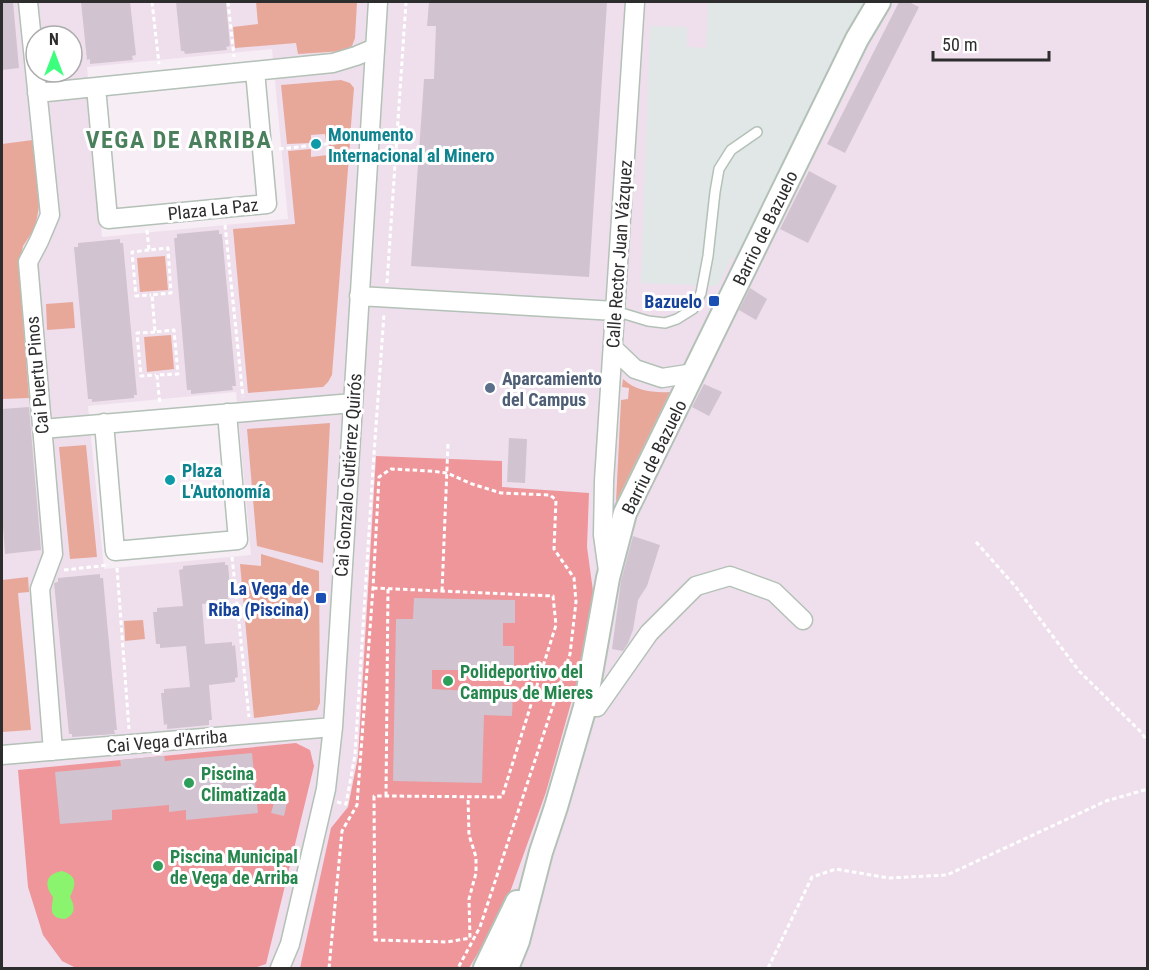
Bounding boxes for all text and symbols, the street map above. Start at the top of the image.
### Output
north arrow [24,24,84,84]
scale bar [933,24,1048,62]
text: N [49,30,59,49]
text: 50 m [942,34,977,55]
place label: Monumento Internacional al Minero [328,124,494,166]
district label: VEGA DE ARRIBA [86,126,272,154]
marker: Monumento Internacional al Minero [309,137,323,151]
street label: Calle Rector Juan Vázquez [602,159,636,349]
street label: Barrio de Bazuelo [728,167,802,289]
street label: Plaza La Paz [167,194,259,224]
place label: Bazuelo [644,291,702,312]
marker: Bazuelo [707,294,721,308]
street label: Cai Puertu Pinos [21,315,53,435]
place label: Aparcamiento del Campus [502,368,602,410]
street label: Cai Gonzalo Gutiérrez Quirós [330,373,366,577]
marker: Aparcamiento del Campus [483,381,497,395]
street label: Barriu de Bazuelo [617,396,691,518]
place label: Plaza L'Autonomía [182,460,271,502]
marker: Plaza L'Autonomía [163,473,177,487]
place label: La Vega de Riba (Piscina) [208,578,309,621]
marker: La Vega de Riba (Piscina) [314,591,328,605]
place label: Polideportivo del Campus de Mieres [460,661,593,703]
marker: Polideportivo del Campus de Mieres [441,674,455,688]
street label: Cai Vega d'Arriba [106,725,228,757]
place label: Piscina Climatizada [201,763,286,805]
marker: Piscina Climatizada [182,776,196,790]
place label: Piscina Municipal de Vega de Arriba [170,846,298,888]
marker: Piscina Municipal de Vega de Arriba [151,859,165,873]

